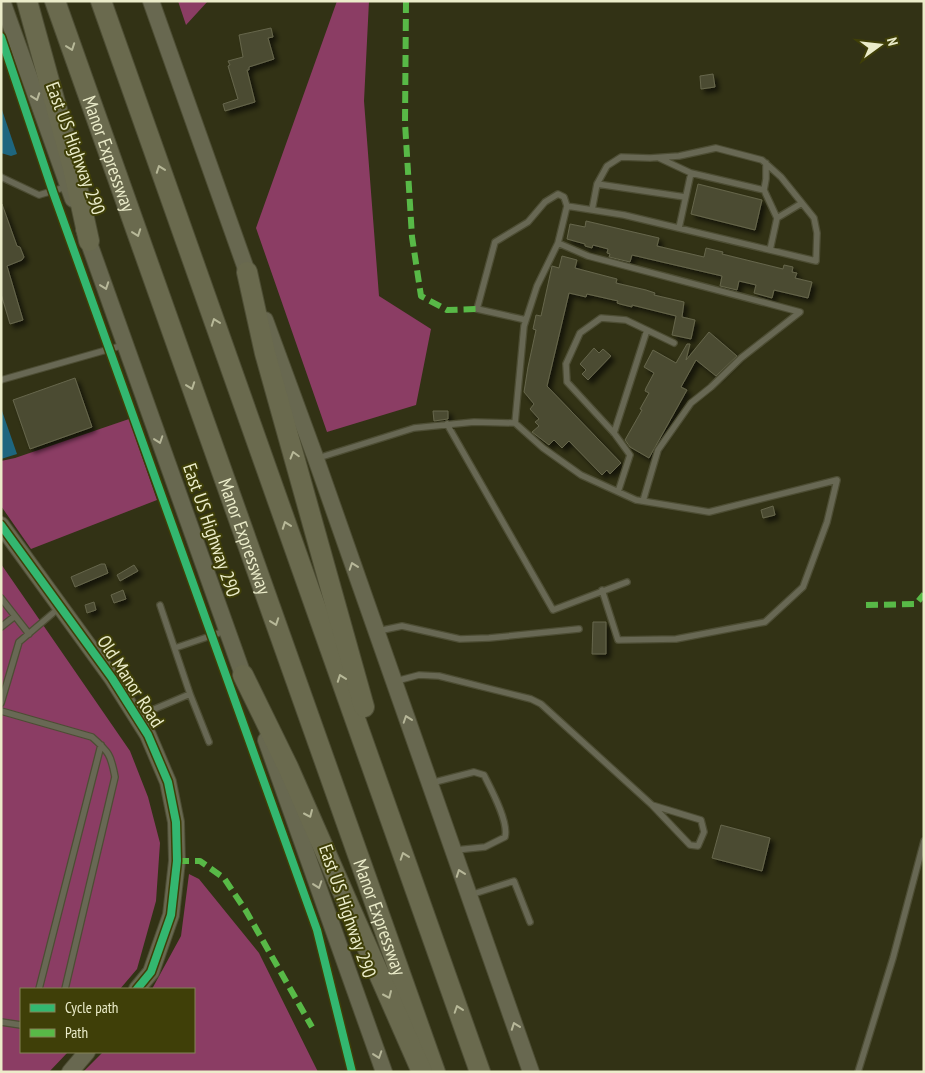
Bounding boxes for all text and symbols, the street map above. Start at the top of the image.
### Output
north arrow [855,20,905,70]
text: N [883,36,902,48]
one-way arrow [65,42,75,51]
street label: East US Highway 290 [41,78,111,218]
one-way arrow [30,92,40,100]
street label: Manor Expressway [78,92,141,216]
one-way arrow [156,165,166,174]
one-way arrow [131,229,141,237]
one-way arrow [99,282,109,290]
one-way arrow [211,318,221,327]
one-way arrow [186,382,196,390]
one-way arrow [153,435,163,443]
one-way arrow [289,451,299,459]
street label: East US Highway 290 [178,460,246,600]
street label: Manor Expressway [213,475,277,598]
one-way arrow [282,521,292,530]
one-way arrow [349,562,359,571]
one-way arrow [269,617,279,626]
street label: Old Manor Road [92,630,170,732]
one-way arrow [337,674,347,683]
one-way arrow [402,716,412,724]
one-way arrow [302,809,313,818]
street label: East US Highway 290 [314,841,382,981]
one-way arrow [400,852,410,861]
street label: Manor Expressway [348,856,412,979]
one-way arrow [456,869,466,878]
one-way arrow [312,881,322,889]
legend [20,988,195,1053]
one-way arrow [381,990,392,999]
text: Cycle path [65,998,118,1017]
one-way arrow [454,1006,464,1014]
one-way arrow [511,1022,521,1031]
text: Path [65,1023,88,1042]
one-way arrow [372,1050,382,1059]

